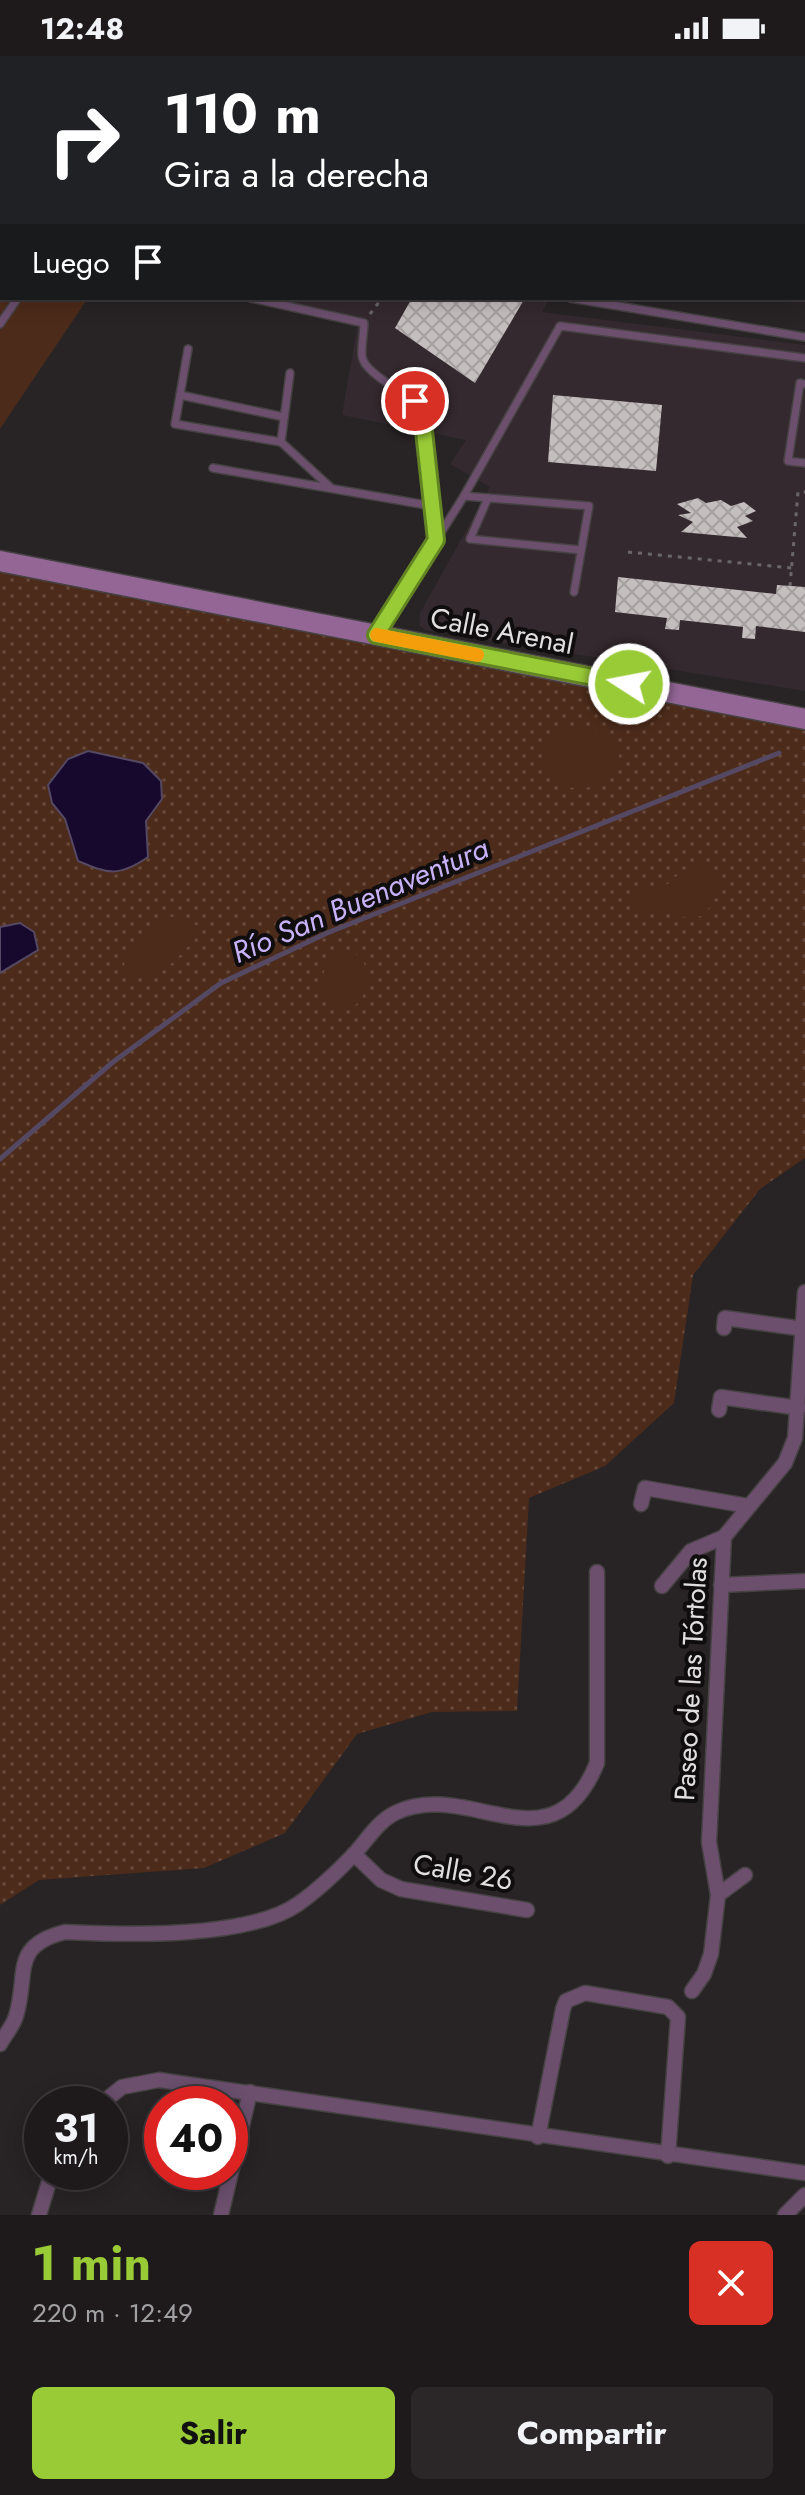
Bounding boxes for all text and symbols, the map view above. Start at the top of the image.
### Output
text: 12:48 [40,7,124,50]
text: 110 m [164,73,321,154]
icon: right [32,88,136,192]
text: Gira a la derecha [164,148,429,200]
icon: arrive [126,240,170,284]
text: Luego [32,241,110,284]
pin [381,367,449,435]
icon: arrive [393,379,437,423]
street label: Calle Arenal [427,597,577,665]
position arrow [587,642,671,726]
water label: Río San Buenaventura [225,826,496,974]
street label: Paseo de las Tórtolas [664,1556,718,1802]
street label: Calle 26 [410,1843,516,1901]
speed limit sign: 40 [144,2086,248,2190]
text: 31 [53,2099,99,2157]
text: km/h [53,2143,99,2172]
text: 1 min [32,2229,151,2298]
button: close [689,2241,773,2325]
text: 220 m · 12:49 [32,2294,193,2332]
button: Salir [32,2387,395,2479]
button: Compartir [411,2387,773,2479]

